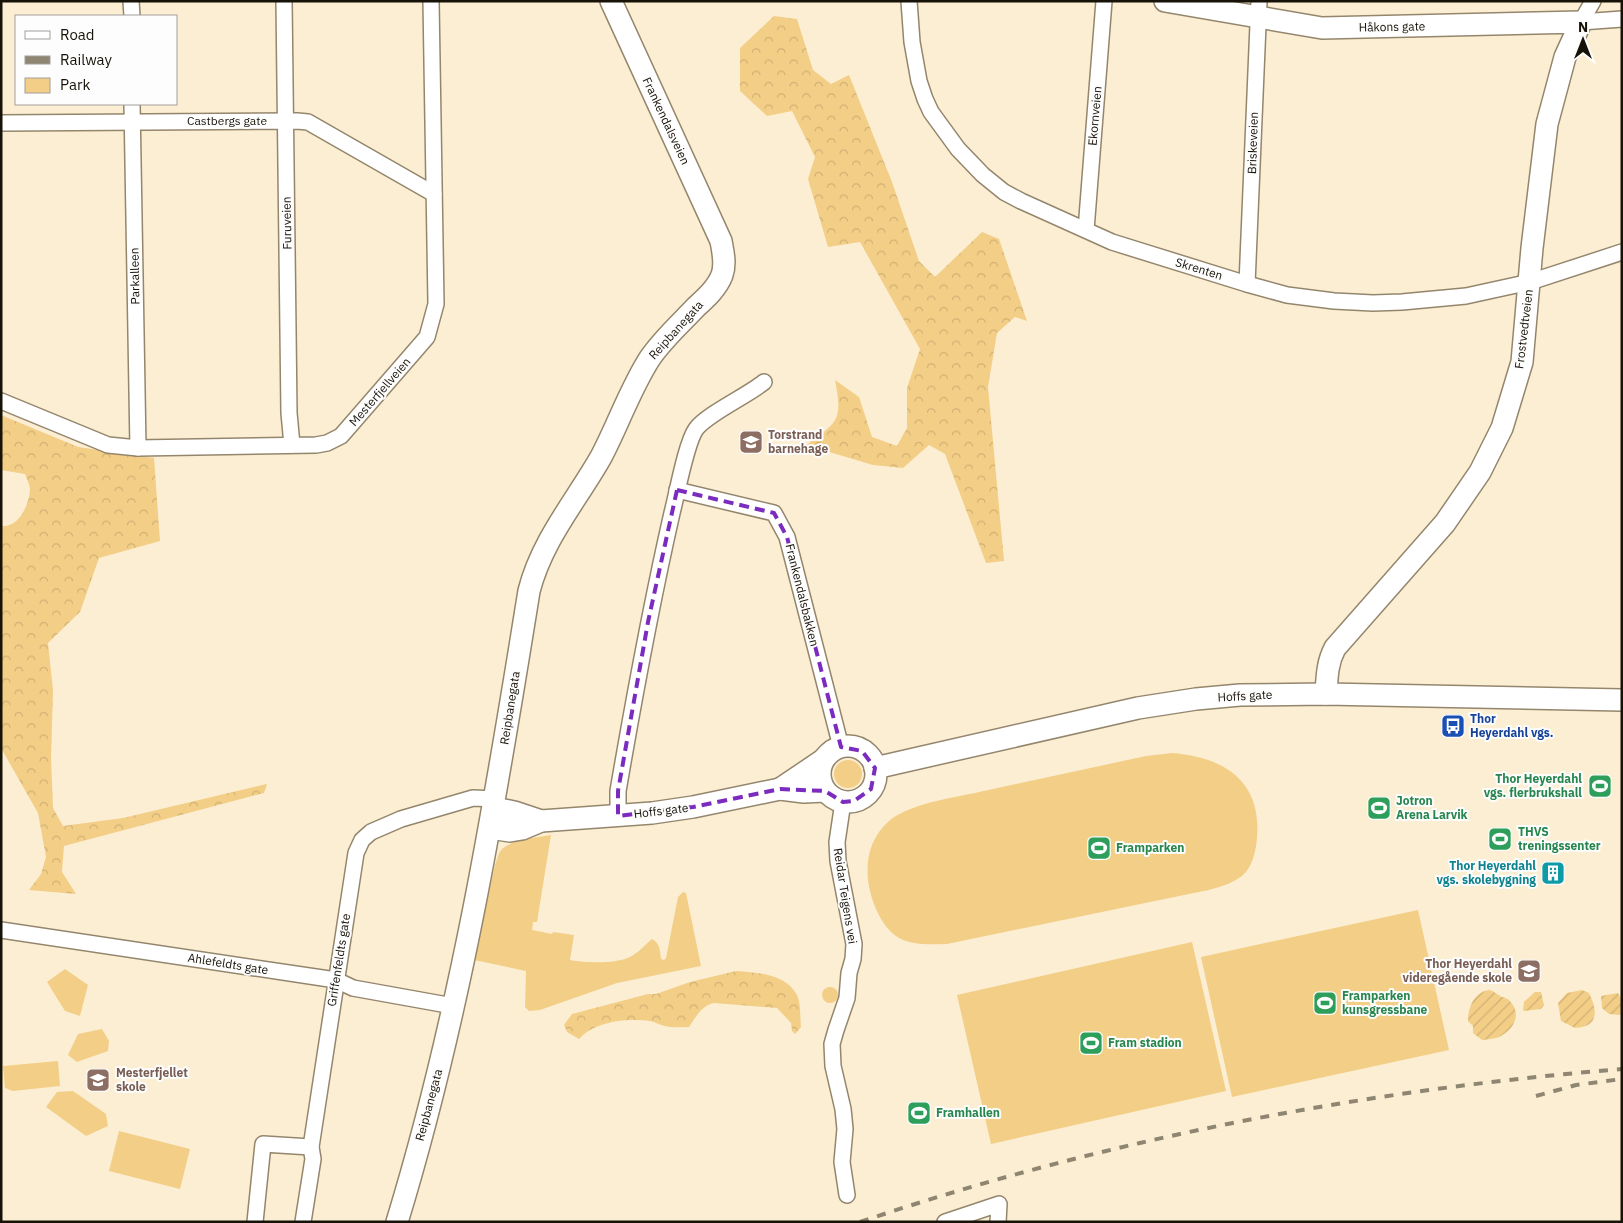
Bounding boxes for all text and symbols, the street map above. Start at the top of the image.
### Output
legend [15,15,178,105]
north arrow [1558,15,1608,65]
street label: Håkons gate [1359,18,1426,35]
text: N [1578,18,1588,36]
text: Road [60,25,95,44]
text: Railway [60,50,113,69]
text: Park [60,75,90,94]
street label: Frankendalsveien [640,75,693,167]
street label: Ekornveien [1084,86,1105,146]
street label: Briskeveien [1244,111,1261,174]
street label: Castbergs gate [187,113,267,128]
street label: Furuveien [279,196,294,250]
street label: Parkalleen [127,247,142,305]
street label: Skrenten [1174,254,1225,283]
street label: Frostvedtveien [1511,288,1536,369]
street label: Reipbanegata [645,297,706,362]
street label: Mesterfjellveien [346,354,413,429]
place label: Torstrand barnehage [768,427,828,456]
school or university icon: Torstrand barnehage [738,429,764,455]
street label: Frankendalsbakken [782,542,822,648]
street label: Reipbanegata [496,670,523,746]
street label: Hoffs gate [1217,687,1273,704]
place label: Thor Heyerdahl vgs. [1470,711,1554,740]
bus stop icon: Thor Heyerdahl vgs. [1440,713,1466,739]
place label: Thor Heyerdahl vgs. flerbrukshall [1484,771,1582,800]
sports icon: Thor Heyerdahl vgs. flerbrukshall [1587,773,1613,799]
place label: Jotron Arena Larvik [1396,793,1468,822]
sports icon: Jotron Arena Larvik [1366,795,1392,821]
street label: Hoffs gate [633,800,690,821]
place label: THVS treningssenter [1518,824,1601,853]
sports icon: THVS treningssenter [1487,826,1513,852]
sports icon: Framparken [1086,835,1112,861]
place label: Framparken [1116,840,1184,855]
street label: Reidar Teigens vei [830,847,860,945]
place label: Thor Heyerdahl vgs. skolebygning [1436,858,1536,887]
building icon: Thor Heyerdahl vgs. skolebygning [1540,860,1566,886]
street label: Griffenfeldts gate [324,912,353,1007]
street label: Ahlefeldts gate [187,950,270,977]
place label: Thor Heyerdahl videregående skole [1403,956,1512,985]
school or university icon: Thor Heyerdahl videregående skole [1516,958,1542,984]
place label: Framparken kunsgressbane [1342,988,1428,1017]
sports icon: Framparken kunsgressbane [1312,990,1338,1016]
sports icon: Fram stadion [1078,1030,1104,1056]
place label: Fram stadion [1108,1035,1182,1050]
place label: Mesterfjellet skole [116,1065,188,1094]
school or university icon: Mesterfjellet skole [85,1067,111,1093]
street label: Reipbanegata [412,1067,446,1143]
sports icon: Framhallen [906,1100,932,1126]
place label: Framhallen [936,1105,1000,1120]

